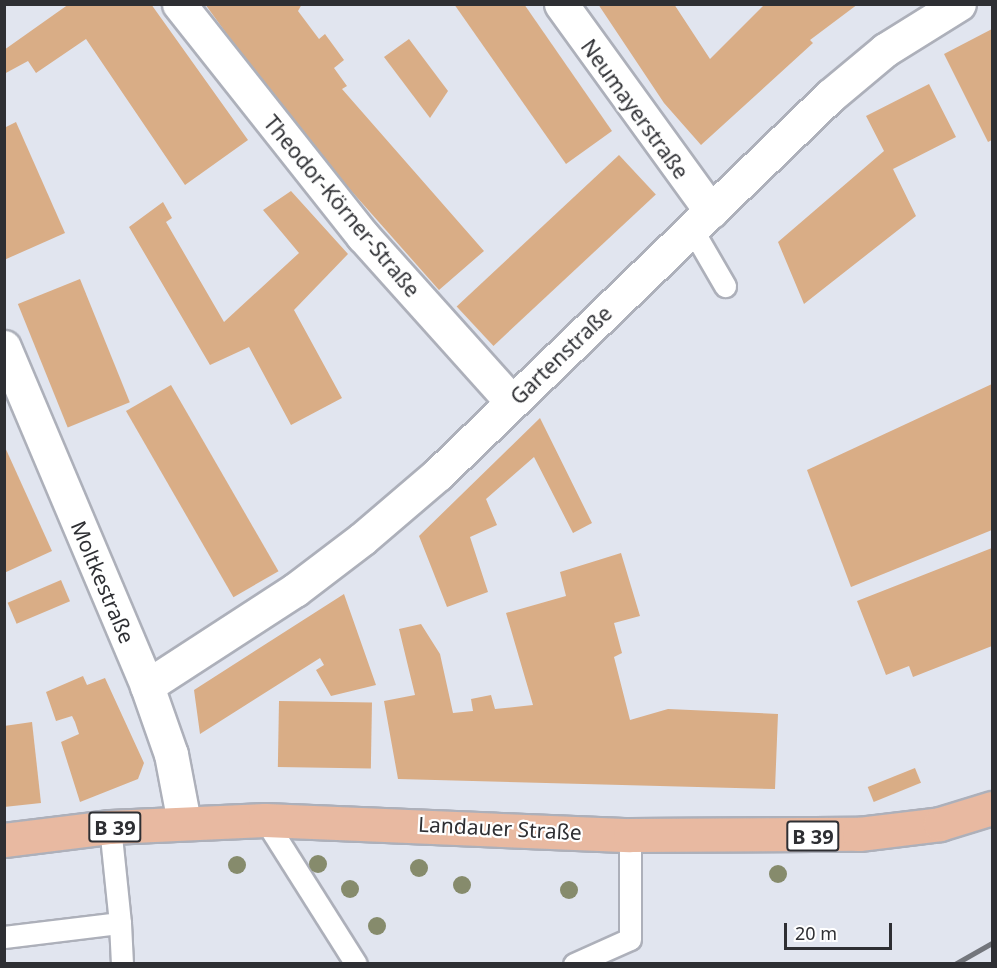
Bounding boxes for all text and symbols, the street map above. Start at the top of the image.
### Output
street label: Neumayerstraße [576,34,694,184]
street label: Theodor-Körner-Straße [259,110,425,302]
street label: Gartenstraße [505,300,617,410]
street label: Moltkestraße [66,517,140,647]
road number: B 39 [88,810,142,844]
street label: Landauer Straße [418,811,582,845]
road number: B 39 [786,819,840,853]
scale bar [787,911,895,949]
text: 20 m [795,921,837,945]

